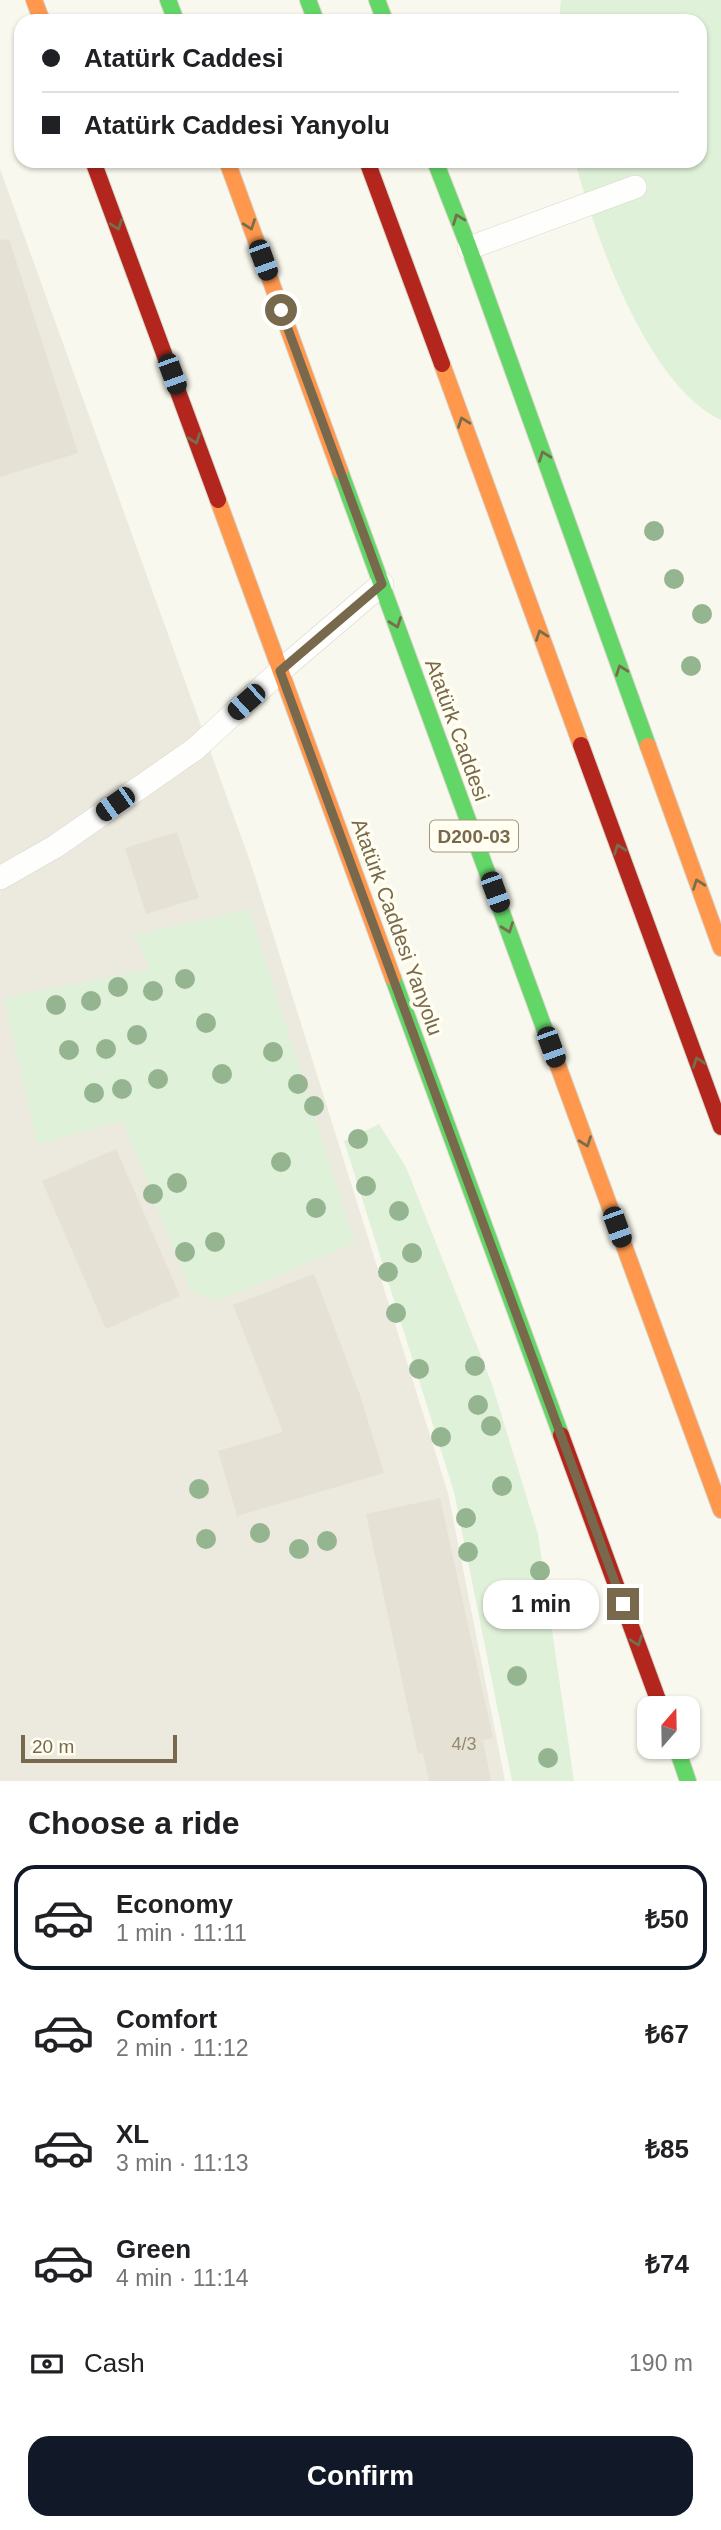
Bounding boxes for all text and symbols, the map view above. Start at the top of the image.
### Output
text: Atatürk Caddesi [84,43,283,73]
text: Atatürk Caddesi Yanyolu [84,110,390,140]
one-way arrow [452,214,466,226]
one-way arrow [109,219,123,231]
one-way arrow [242,219,256,231]
car [246,237,281,283]
route start [265,294,297,326]
car [155,351,190,397]
one-way arrow [457,416,471,428]
one-way arrow [187,432,201,444]
one-way arrow [538,450,552,462]
one-way arrow [388,616,402,628]
one-way arrow [535,630,549,642]
street label: Atatürk Caddesi [421,656,494,804]
one-way arrow [615,664,629,676]
car [224,680,269,724]
car [92,783,139,825]
street label: Atatürk Caddesi Yanyolu [347,815,447,1038]
road number: D200-03 [430,820,518,852]
one-way arrow [613,843,627,855]
car [478,869,513,915]
one-way arrow [692,878,706,890]
one-way arrow [500,922,514,934]
car [534,1024,569,1070]
one-way arrow [692,1057,706,1069]
one-way arrow [578,1135,592,1148]
car [600,1204,635,1250]
callout: 1 min [483,1580,598,1628]
route end [607,1588,639,1620]
text: 1 min [511,1591,571,1617]
one-way arrow [629,1635,643,1647]
north arrow [637,1696,700,1759]
map controls [637,1696,700,1759]
scale bar [21,1732,177,1764]
house number: 4/3 [451,1734,477,1754]
text: 20 m [32,1736,74,1757]
text: Choose a ride [28,1805,240,1841]
icon: car [32,1886,95,1949]
text: Economy [116,1889,233,1919]
text: ₺50 [645,1904,689,1934]
text: 1 min · 11:11 [116,1920,247,1946]
icon: car [32,2001,95,2064]
text: Comfort [116,2004,217,2034]
text: ₺67 [645,2019,689,2049]
text: 2 min · 11:12 [116,2035,249,2061]
icon: car [32,2116,95,2179]
text: XL [116,2119,149,2149]
text: ₺85 [645,2134,689,2164]
text: 3 min · 11:13 [116,2150,249,2176]
icon: car [32,2231,95,2294]
text: Green [116,2234,191,2264]
text: ₺74 [645,2249,689,2279]
text: 4 min · 11:14 [116,2265,249,2291]
icon: cash [28,2345,66,2383]
text: Cash [84,2348,145,2378]
text: 190 m [629,2350,693,2376]
button: Confirm [28,2436,693,2516]

